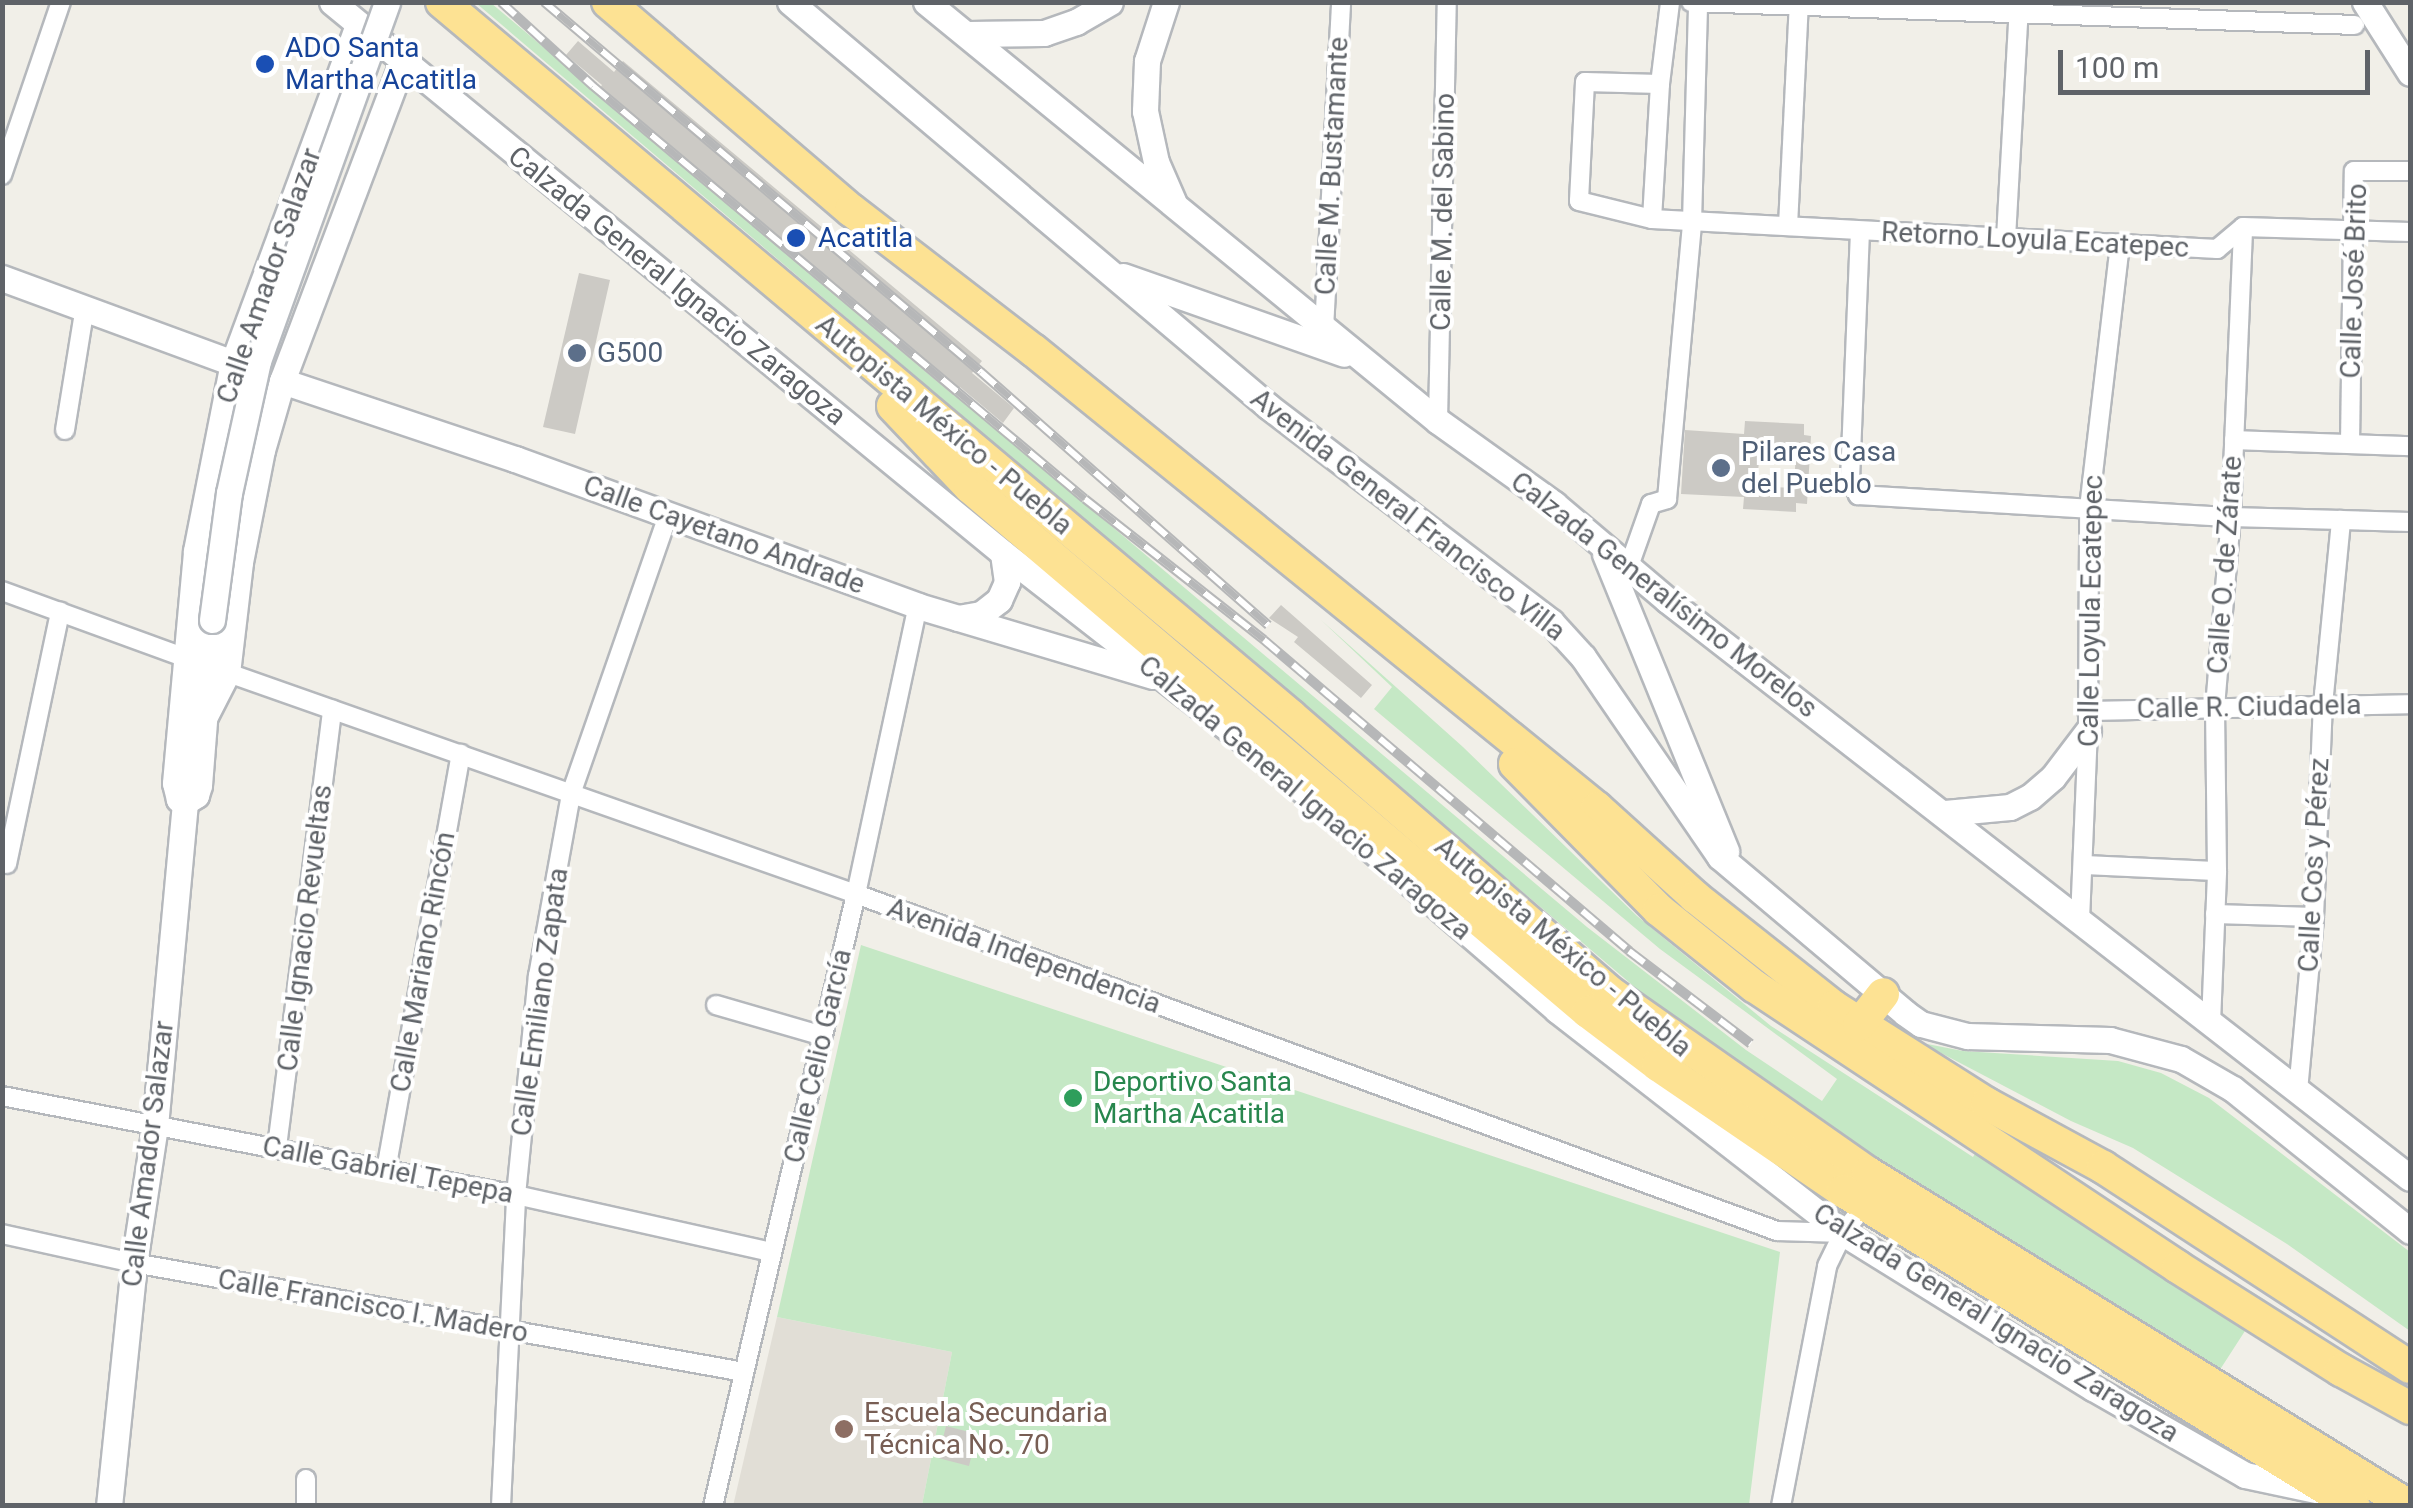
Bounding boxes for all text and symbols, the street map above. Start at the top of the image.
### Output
scale bar [2063,30,2376,92]
place label: ADO Santa Martha Acatitla [285,31,477,97]
street label: Calle M. Bustamante [1308,36,1356,296]
text: 100 m [2075,50,2159,85]
marker: ADO Santa Martha Acatitla [254,53,276,75]
street label: Calle M. del Sabino [1424,93,1462,331]
street label: Calzada General Ignacio Zaragoza [501,139,853,433]
street label: Calle Amador Salazar [210,144,328,408]
street label: Calle José Brito [2334,183,2374,379]
street label: Retorno Loyula Ecatepec [1880,215,2190,265]
place label: Acatitla [818,221,913,255]
marker: Acatitla [783,225,809,251]
street label: Autopista México - Puebla [809,308,1079,542]
place label: G500 [597,336,663,370]
marker: G500 [566,342,588,364]
street label: Avenida General Francisco Villa [1244,382,1572,648]
place label: Pilares Casa del Pueblo [1741,435,1896,501]
street label: Calle O. de Zárate [2201,455,2249,675]
marker: Pilares Casa del Pueblo [1710,457,1732,479]
street label: Calzada Generalísimo Morelos [1504,465,1824,725]
street label: Calle Cayetano Andrade [579,468,869,602]
street label: Calle Loyula Ecatepec [2072,475,2110,747]
street label: Calzada General Ignacio Zaragoza [1132,649,1478,947]
street label: Calle R. Ciudadela [2136,688,2362,726]
street label: Calle Cos y Pérez [2292,757,2336,973]
street label: Calle Ignacio Revueltas [271,783,339,1073]
street label: Calle Mariano Rincón [384,829,462,1095]
street label: Autopista México - Puebla [1428,830,1698,1064]
street label: Calle Emiliano Zapata [505,866,575,1138]
street label: Avenida Independencia [883,891,1165,1021]
street label: Calle Celio García [777,946,859,1166]
street label: Calle Amador Salazar [115,1019,181,1289]
place label: Deportivo Santa Martha Acatitla [1093,1065,1292,1131]
marker: Deportivo Santa Martha Acatitla [1062,1087,1084,1109]
street label: Calle Gabriel Tepepa [259,1129,517,1211]
street label: Calzada General Ignacio Zaragoza [1807,1196,2185,1450]
street label: Calle Francisco I. Madero [215,1262,531,1350]
place label: Escuela Secundaria Técnica No. 70 [864,1396,1108,1462]
marker: Escuela Secundaria Técnica No. 70 [833,1418,855,1440]

